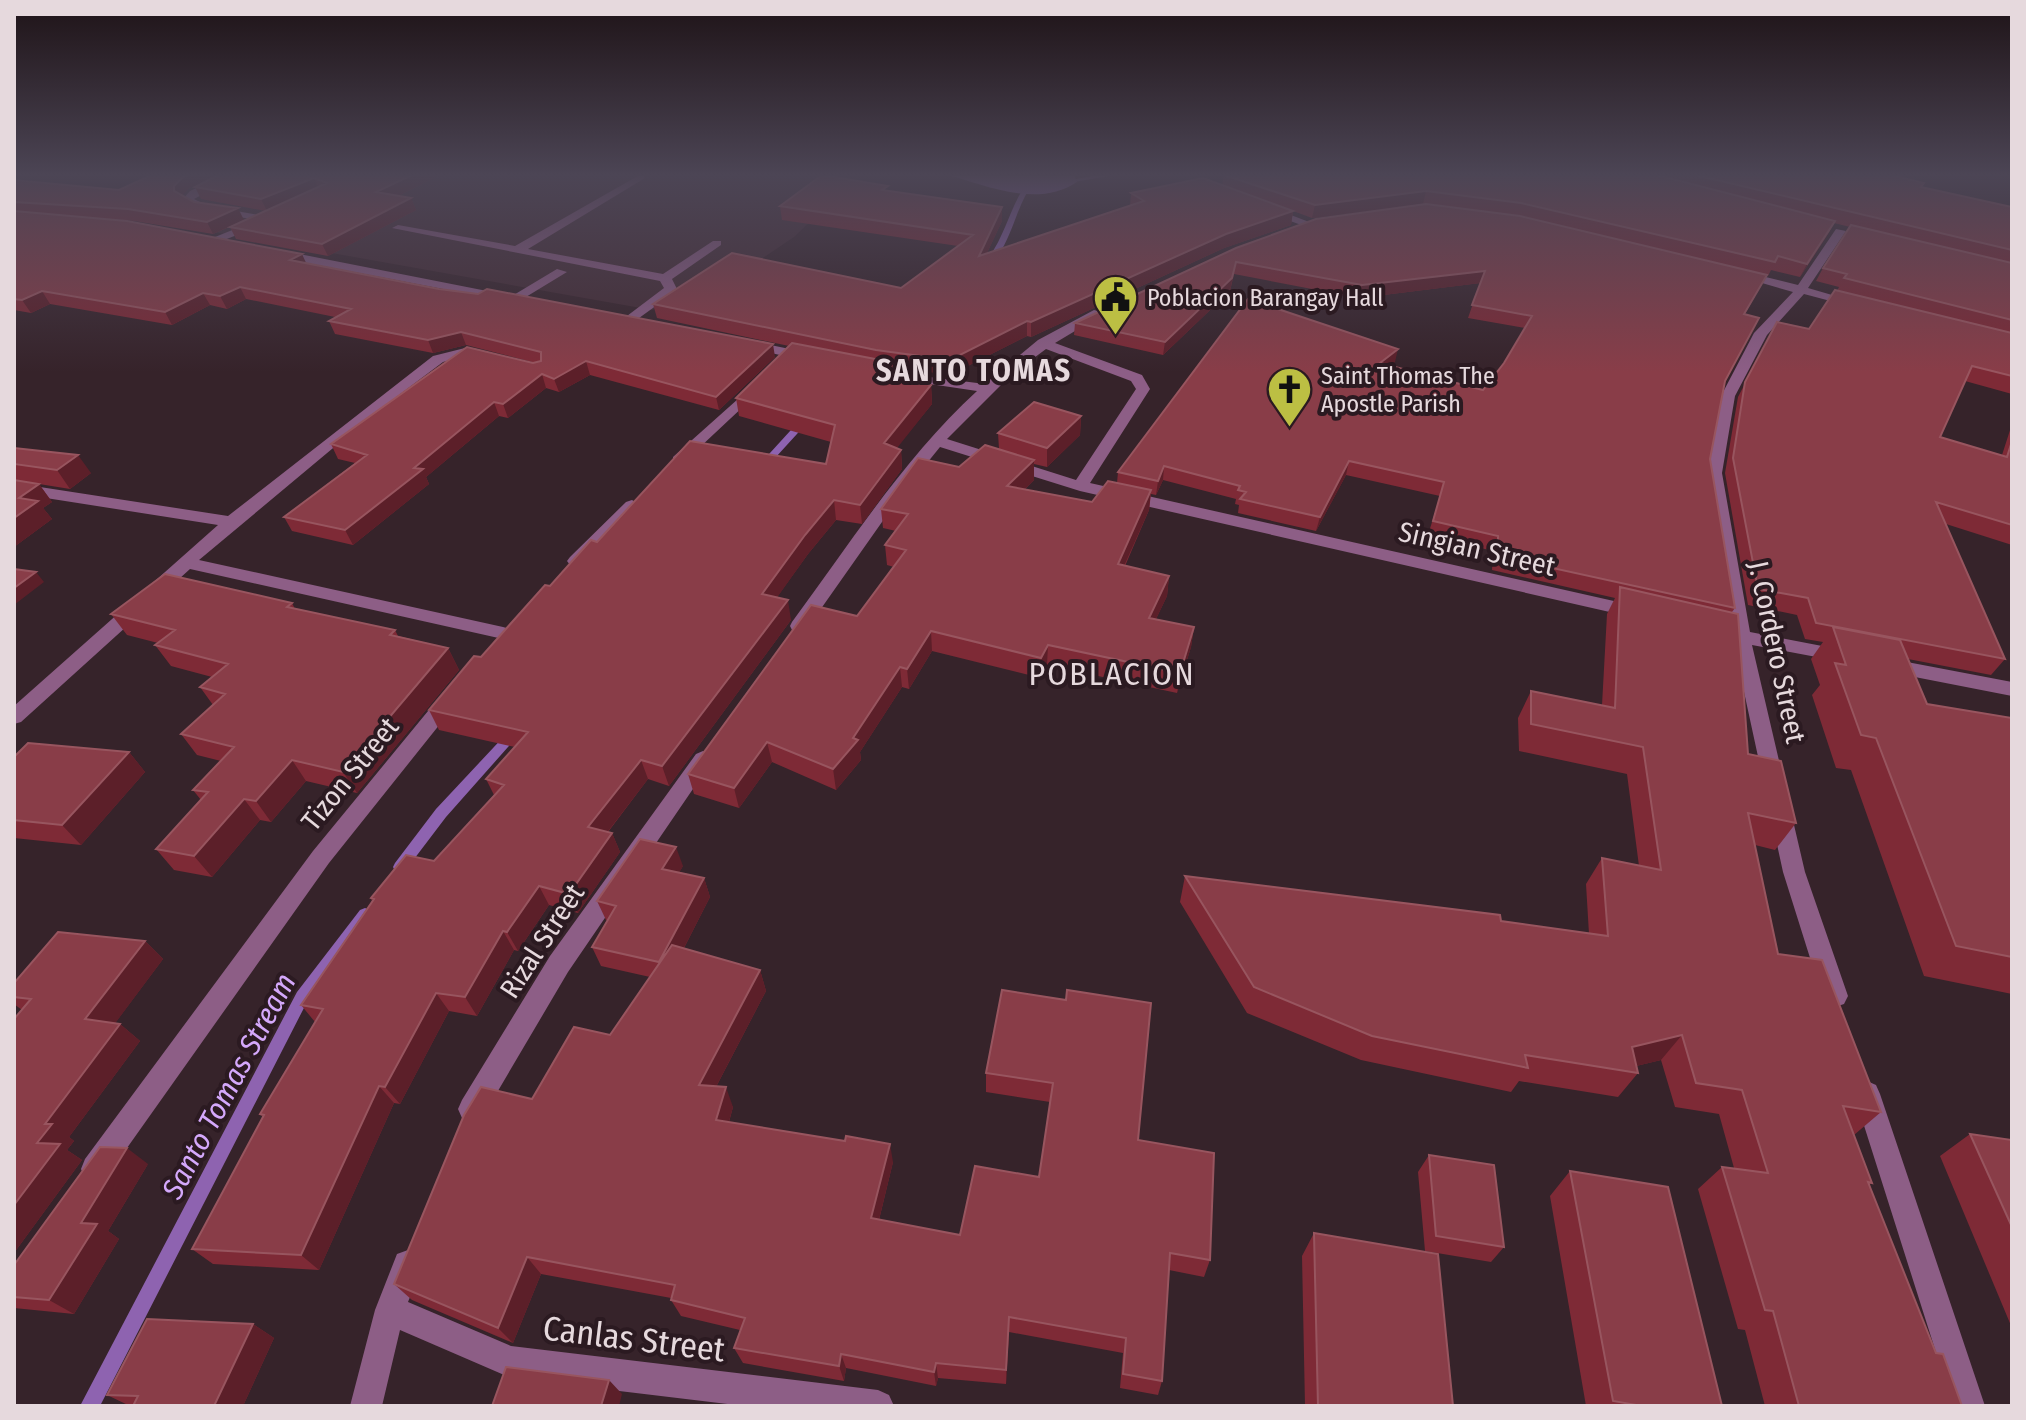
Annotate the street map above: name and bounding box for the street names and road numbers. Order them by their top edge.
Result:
street label: Singian Street [1395,515,1559,583]
street label: J. Cordero Street [1742,558,1813,747]
street label: Tizon Street [294,710,406,837]
street label: Rizal Street [493,877,592,1004]
street label: Canlas Street [541,1308,728,1371]

